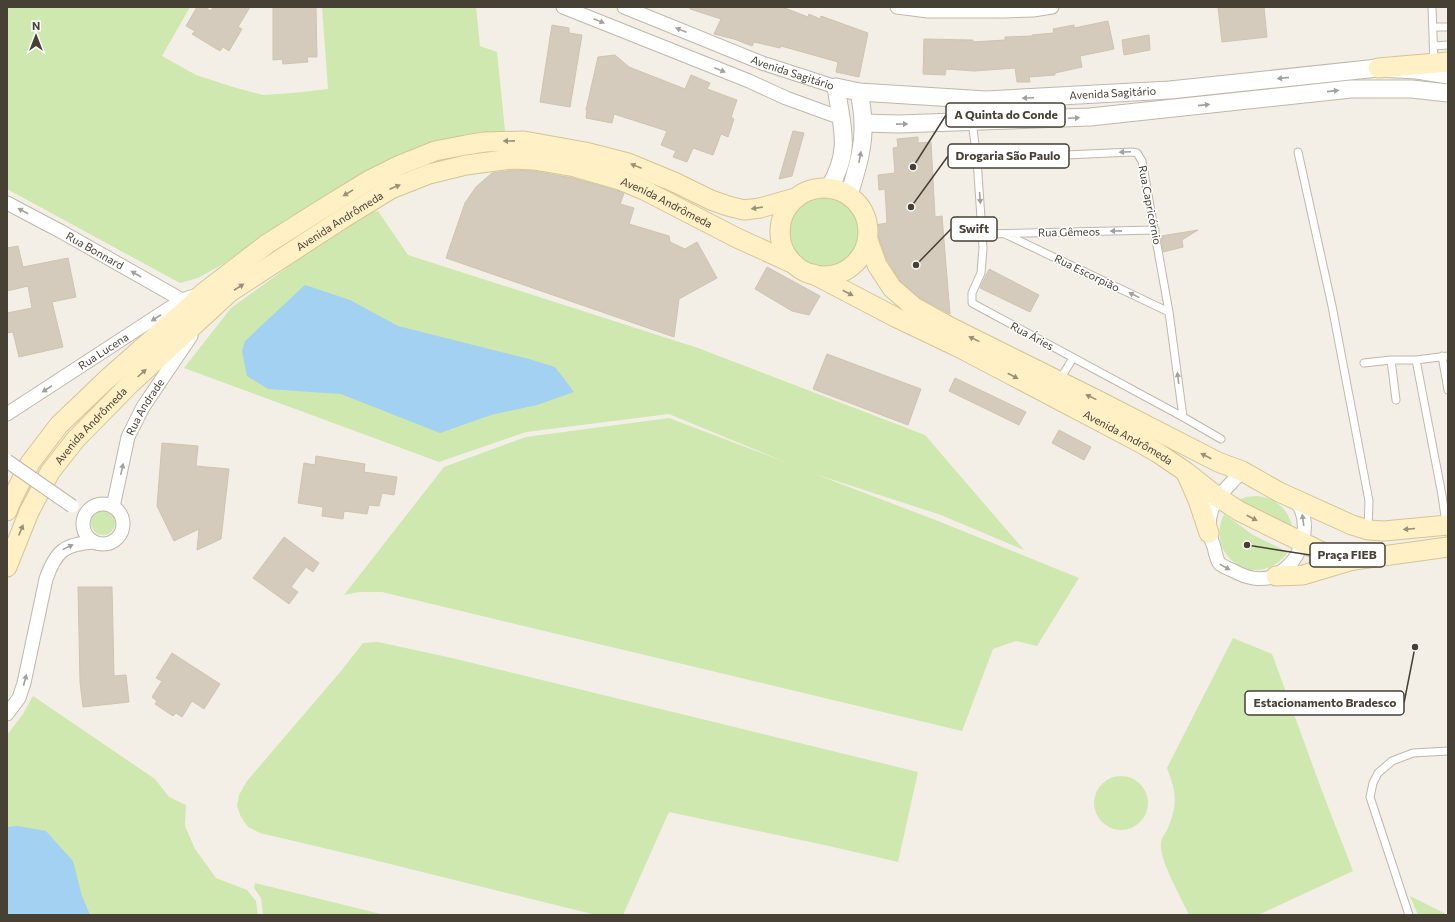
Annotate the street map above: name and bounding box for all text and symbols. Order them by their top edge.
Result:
north arrow [16,16,56,56]
text: N [32,19,40,32]
one-way arrow [594,19,606,25]
one-way arrow [675,27,687,33]
street label: Avenida Sagitário [749,52,836,92]
one-way arrow [714,67,726,73]
one-way arrow [1277,75,1289,81]
street label: Avenida Sagitário [1069,84,1157,101]
one-way arrow [1327,87,1339,94]
one-way arrow [1022,94,1034,101]
one-way arrow [1198,101,1210,108]
callout: A Quinta do Conde [946,103,1065,127]
text: A Quinta do Conde [954,107,1058,121]
one-way arrow [1068,115,1081,121]
one-way arrow [896,120,908,127]
one-way arrow [502,138,515,144]
callout: Drogaria São Paulo [948,144,1069,168]
text: Drogaria São Paulo [956,148,1060,162]
one-way arrow [1119,149,1131,156]
one-way arrow [857,151,863,164]
one-way arrow [630,163,642,169]
street label: Rua Capricórnio [1136,164,1165,246]
street label: Avenida Andrômeda [619,174,715,230]
one-way arrow [390,184,401,190]
street label: Avenida Andrômeda [294,188,385,253]
one-way arrow [342,190,354,197]
one-way arrow [977,192,984,204]
one-way arrow [751,205,763,211]
one-way arrow [17,208,29,214]
callout: Swift [951,217,997,241]
text: Swift [959,221,989,235]
street label: Rua Gêmeos [1038,224,1100,239]
one-way arrow [1109,228,1122,234]
street label: Rua Bonnard [64,229,126,272]
street label: Rua Escorpião [1053,251,1122,294]
one-way arrow [130,271,142,278]
one-way arrow [233,283,244,291]
one-way arrow [842,289,853,296]
one-way arrow [1129,292,1140,298]
one-way arrow [150,314,162,321]
street label: Rua Áries [1008,318,1056,352]
street label: Rua Lucena [76,330,131,372]
one-way arrow [968,336,980,342]
one-way arrow [137,369,147,378]
one-way arrow [1175,372,1181,384]
one-way arrow [1008,373,1019,380]
street label: Rua Andrade [123,376,166,437]
street label: Avenida Andrômeda [52,384,129,467]
one-way arrow [42,385,53,393]
one-way arrow [1085,394,1096,400]
street label: Avenida Andrômeda [1081,407,1176,467]
one-way arrow [1201,453,1212,459]
one-way arrow [119,463,125,475]
one-way arrow [1246,514,1258,521]
one-way arrow [1300,514,1306,526]
one-way arrow [18,525,24,536]
one-way arrow [1403,525,1415,532]
callout: Praça FIEB [1310,543,1385,567]
one-way arrow [62,544,74,550]
text: Praça FIEB [1317,547,1377,561]
one-way arrow [1220,563,1231,570]
one-way arrow [22,674,28,686]
callout: Estacionamento Bradesco [1245,691,1404,715]
text: Estacionamento Bradesco [1254,695,1396,709]

